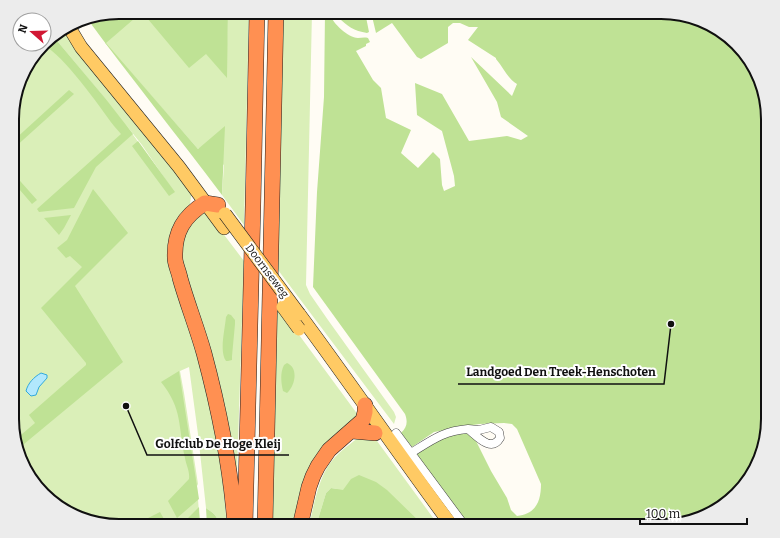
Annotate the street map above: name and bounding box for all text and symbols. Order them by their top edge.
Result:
north arrow [12,12,52,52]
text: N [16,22,31,35]
street label: Doornseweg [243,242,291,300]
callout: Landgoed Den Treek-Henschoten [458,360,664,384]
text: Landgoed Den Treek-Henschoten [466,365,656,379]
callout: Golfclub De Hoge Kleij [147,431,289,455]
text: Golfclub De Hoge Kleij [155,437,281,452]
scale bar [640,500,747,526]
text: 100 m [646,507,681,521]

